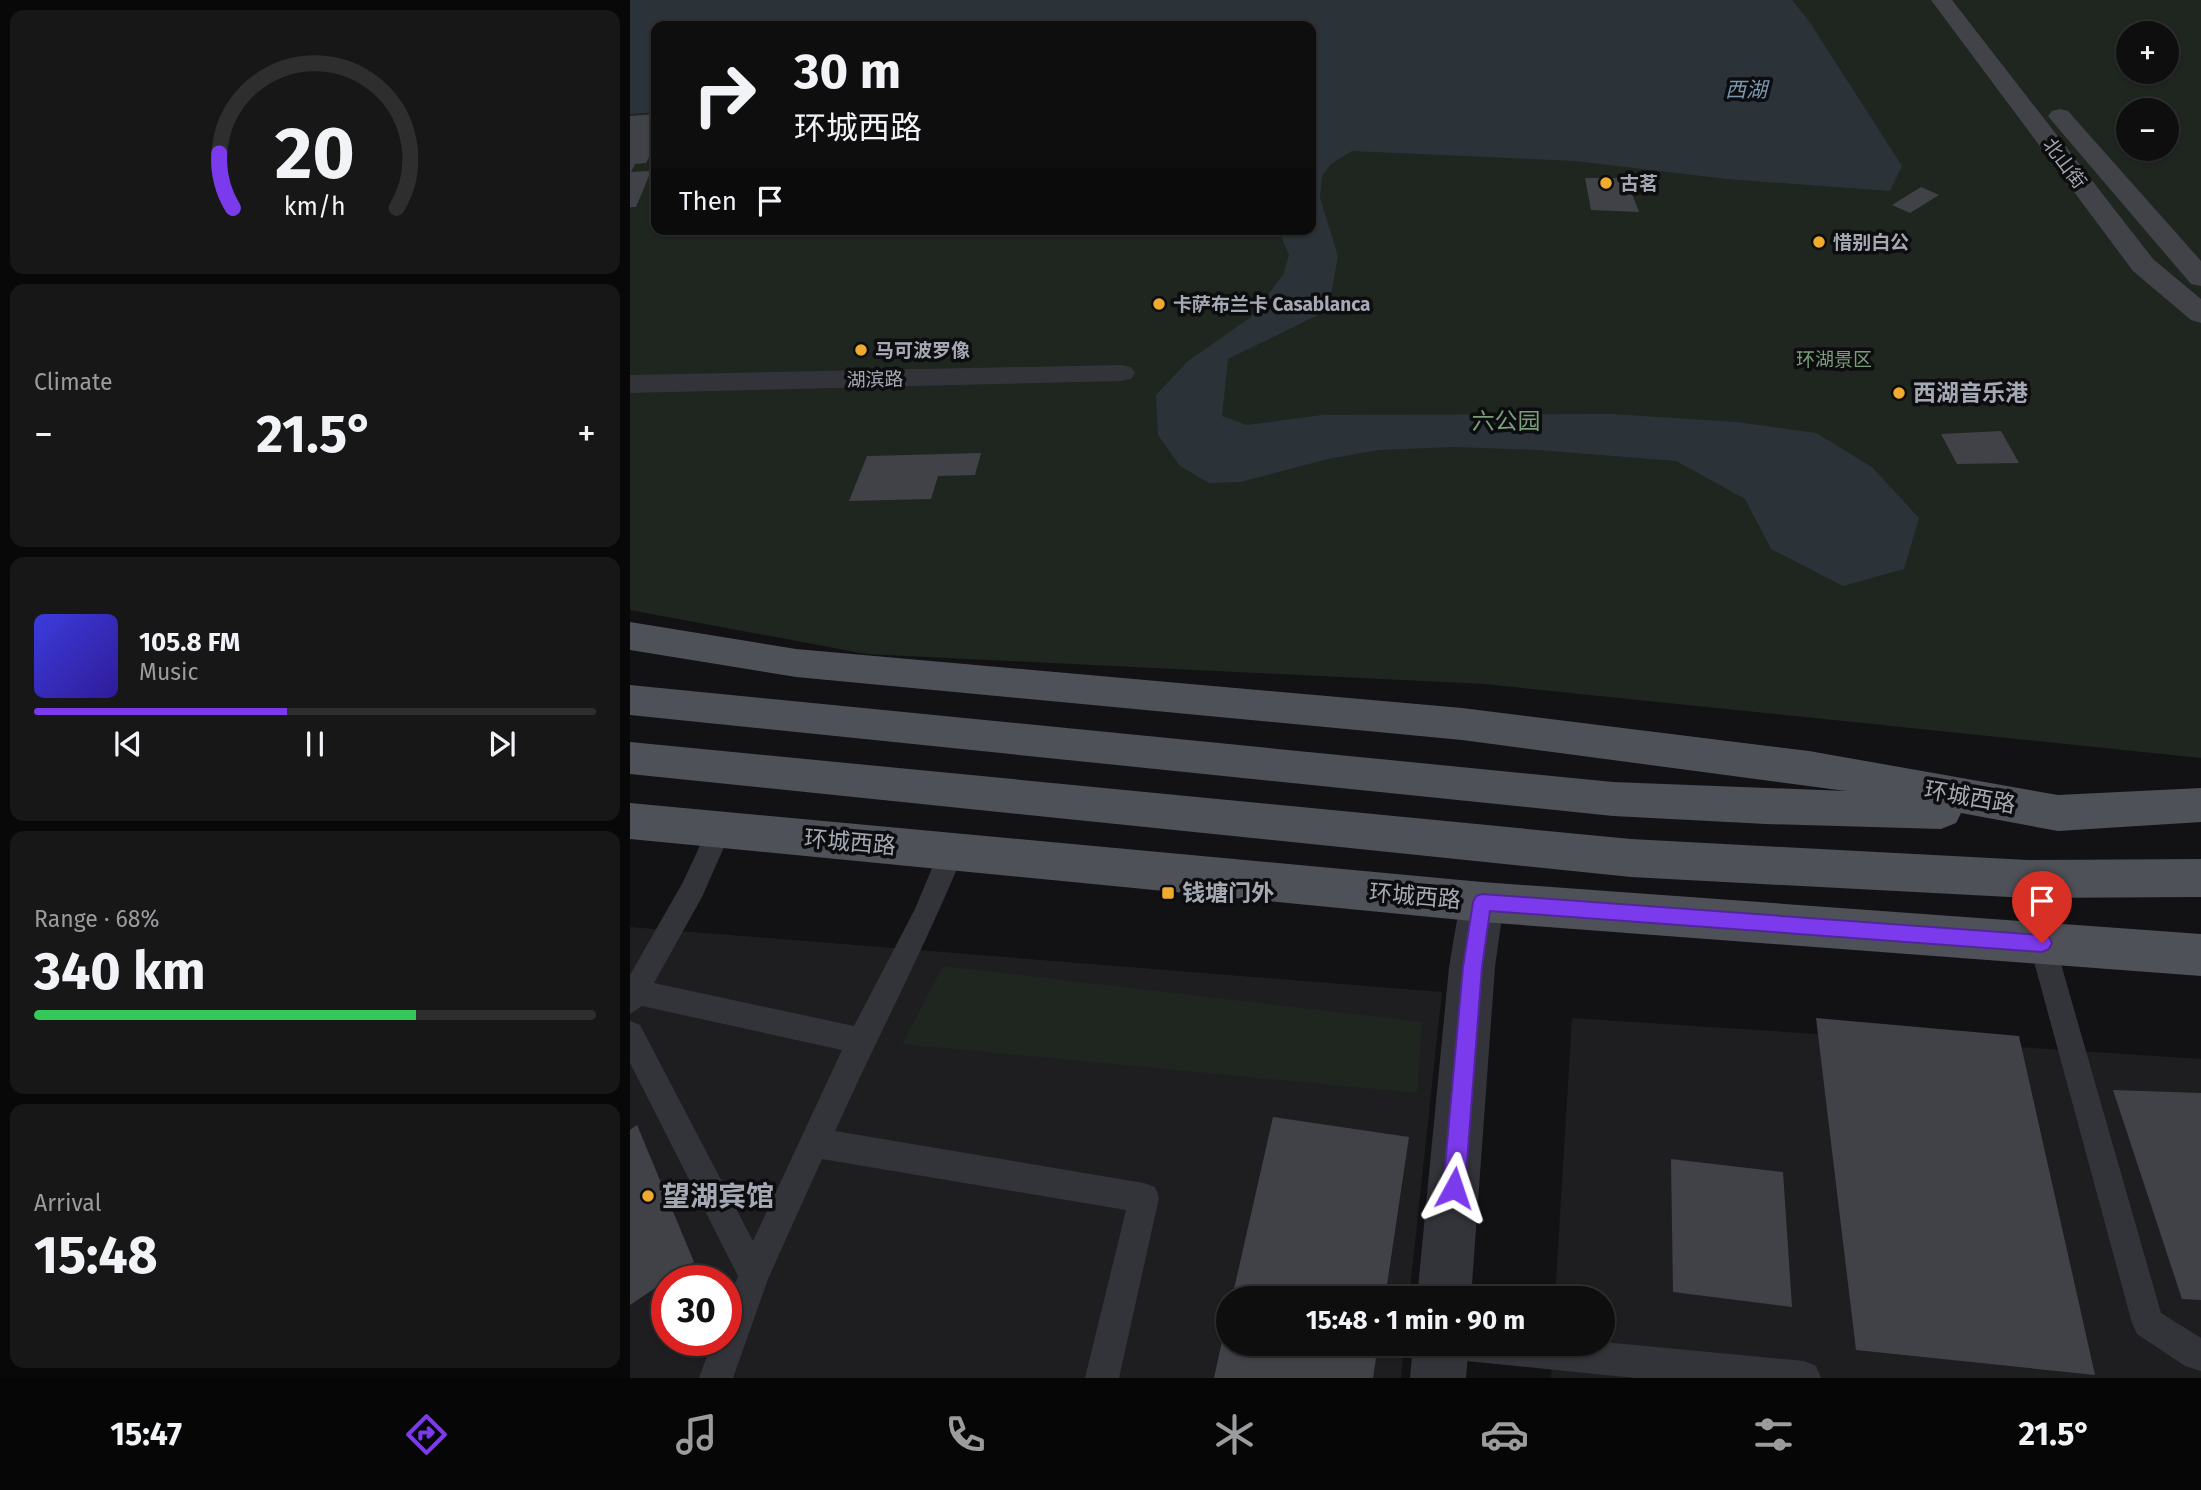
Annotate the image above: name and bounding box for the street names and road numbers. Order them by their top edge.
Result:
street label: 北山街 [2038,134,2091,193]
street label: 湖滨路 [846,368,904,391]
street label: 环城西路 [1922,775,2018,819]
street label: 环城西路 [803,824,897,860]
street label: 环城西路 [1368,878,1462,914]

